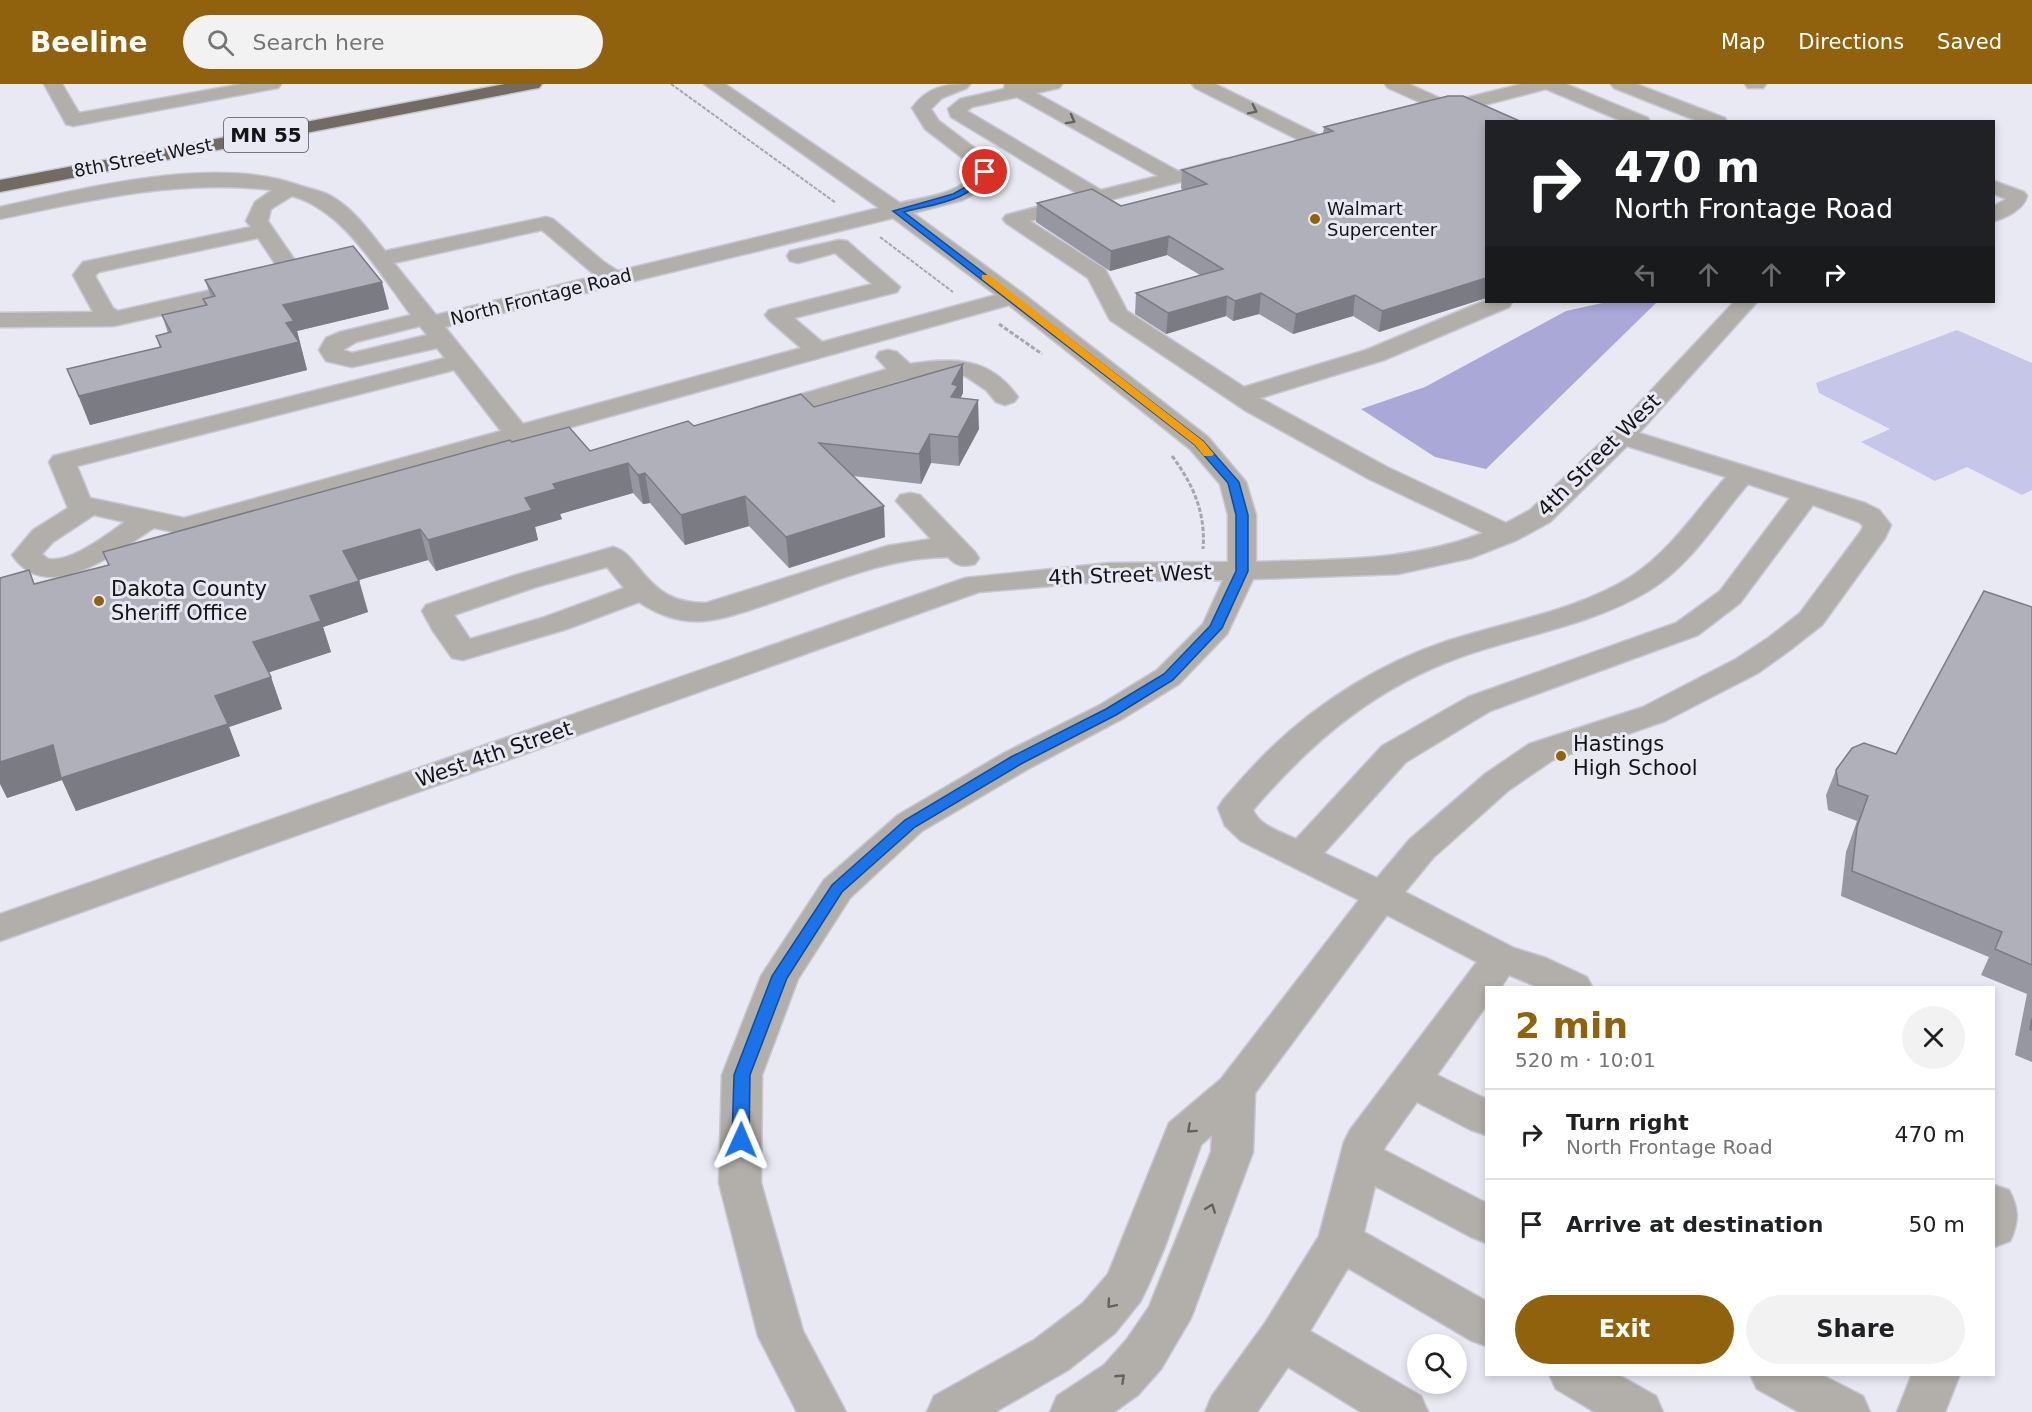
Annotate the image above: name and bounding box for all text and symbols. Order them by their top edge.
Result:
search box [183,15,603,69]
text: Beeline [30,26,147,59]
icon: search [204,26,237,59]
text: Search here [252,30,385,55]
text: Map [1721,30,1765,54]
text: Directions [1798,30,1904,54]
text: Saved [1937,30,2002,54]
one-way arrow [1247,103,1257,114]
one-way arrow [1065,112,1075,124]
road number: MN 55 [224,118,308,152]
street label: 8th Street West [72,134,214,181]
text: 470 m [1614,143,1760,192]
icon: right [1515,144,1593,222]
pin [959,146,1010,197]
icon: arrive [968,155,1001,188]
text: North Frontage Road [1614,193,1893,224]
place label: Walmart Supercenter [1327,198,1438,240]
marker: Walmart Supercenter [1308,212,1322,226]
icon: left [1629,258,1662,291]
icon: ahead [1692,258,1725,291]
icon: ahead [1755,258,1788,291]
icon: right [1818,258,1851,291]
street label: North Frontage Road [448,264,634,329]
street label: 4th Street West [1533,389,1665,521]
street label: 4th Street West [1048,560,1212,590]
place label: Dakota County Sheriff Office [111,577,267,625]
marker: Dakota County Sheriff Office [92,594,106,608]
street label: West 4th Street [413,716,575,792]
place label: Hastings High School [1573,732,1698,780]
marker: Hastings High School [1554,749,1568,763]
text: 2 min [1515,1005,1628,1046]
button: close [1902,1006,1965,1069]
text: 520 m · 10:01 [1515,1048,1656,1072]
position arrow [709,1108,773,1172]
text: Turn right [1566,1110,1689,1135]
icon: right [1515,1118,1548,1151]
one-way arrow [1188,1122,1198,1133]
text: 470 m [1895,1122,1965,1147]
text: North Frontage Road [1566,1135,1773,1159]
one-way arrow [1203,1203,1216,1213]
icon: arrive [1515,1208,1548,1241]
text: Arrive at destination [1566,1212,1823,1237]
text: 50 m [1909,1212,1965,1237]
button: Exit [1515,1295,1734,1364]
button: Share [1746,1295,1965,1364]
one-way arrow [1107,1297,1118,1308]
map controls [1407,1334,1467,1394]
button: search [1407,1334,1467,1394]
one-way arrow [1115,1374,1125,1385]

